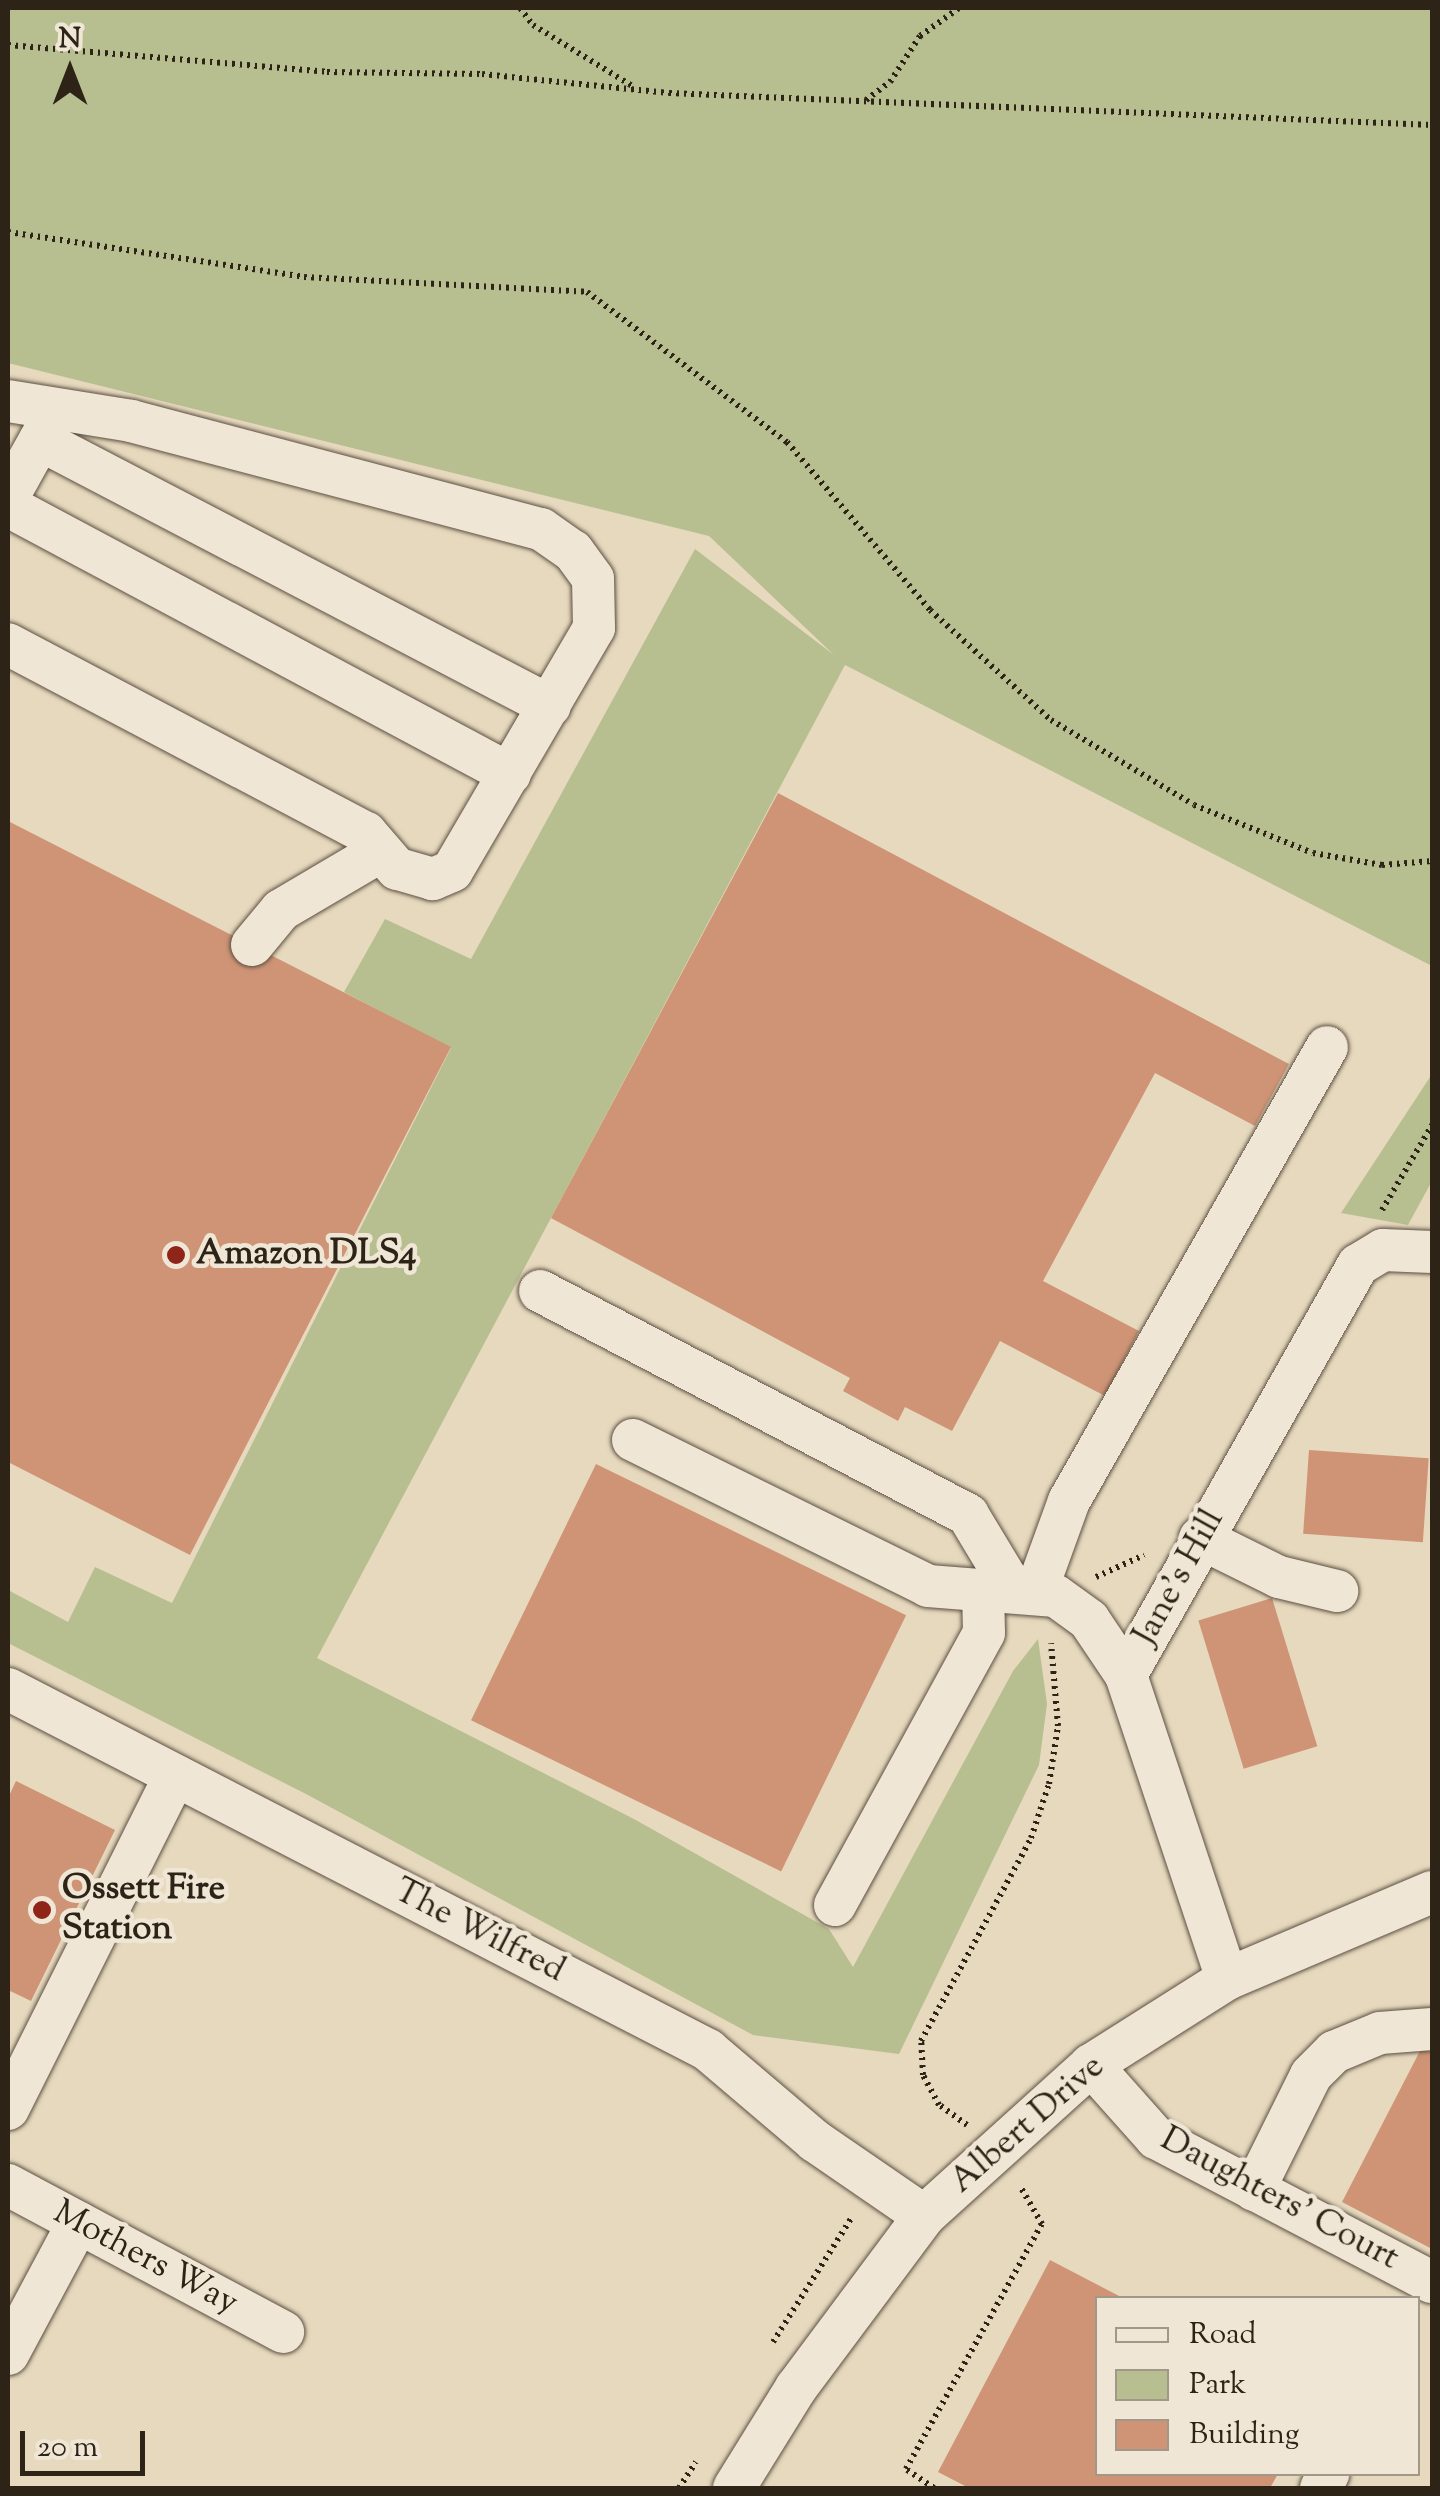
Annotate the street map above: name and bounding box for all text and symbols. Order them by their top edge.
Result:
north arrow [20,20,120,120]
text: N [59,20,81,60]
place label: Amazon DLS4 [196,1234,416,1276]
marker: Amazon DLS4 [165,1244,187,1266]
street label: Jane's Hill [1126,1503,1234,1653]
place label: Ossett Fire Station [62,1869,225,1951]
street label: The Wilfred [386,1871,572,1993]
marker: Ossett Fire Station [31,1899,53,1921]
street label: Albert Drive [942,2047,1114,2203]
street label: Daughters' Court [1152,2119,1406,2281]
street label: Mothers Way [45,2193,245,2325]
legend [1095,2296,1420,2476]
text: Road [1189,2314,1256,2357]
text: Park [1189,2364,1246,2407]
scale bar [25,2411,150,2473]
text: Building [1189,2414,1299,2457]
text: 20 m [37,2427,98,2470]

